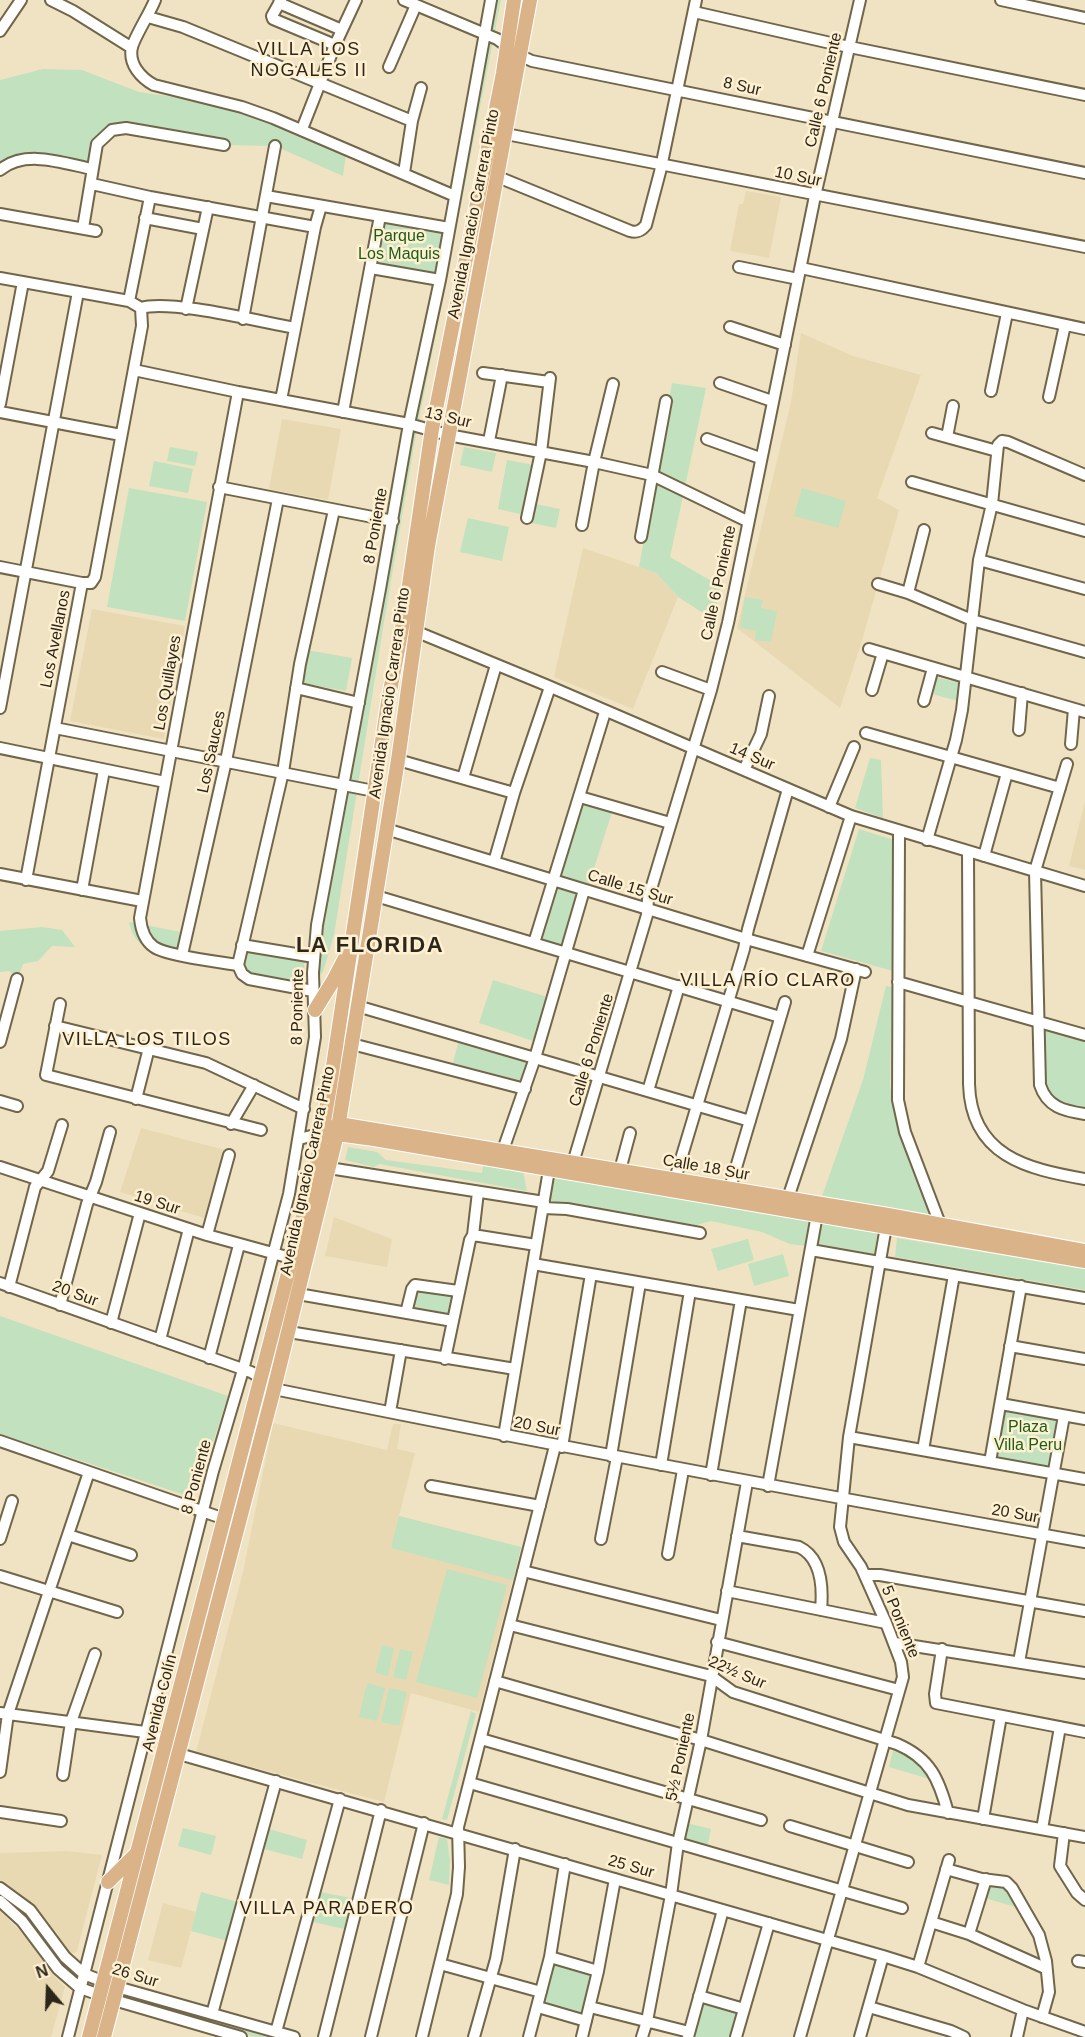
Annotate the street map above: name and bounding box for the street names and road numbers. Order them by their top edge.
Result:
street label: Calle 6 Poniente [801,31,847,149]
street label: 8 Sur [721,74,763,100]
street label: Avenida Ignacio Carrera Pinto [444,108,504,320]
street label: 10 Sur [773,163,823,191]
street label: 13 Sur [423,403,473,433]
street label: 8 Poniente [360,487,392,565]
street label: Calle 6 Poniente [697,524,741,642]
street label: Avenida Ignacio Carrera Pinto [366,586,414,800]
street label: Los Avellanos [37,588,75,690]
street label: Los Quillayes [150,634,186,732]
street label: Los Sauces [194,709,230,795]
street label: 14 Sur [727,739,777,775]
street label: Calle 15 Sur [585,866,675,910]
street label: 8 Poniente [288,969,308,1045]
street label: Calle 6 Poniente [566,991,618,1109]
street label: Avenida Ignacio Carrera Pinto [276,1065,340,1277]
street label: Calle 18 Sur [661,1151,751,1185]
street label: 19 Sur [132,1187,182,1219]
street label: 20 Sur [50,1277,100,1311]
street label: 20 Sur [512,1413,562,1441]
street label: 8 Poniente [178,1438,216,1516]
street label: 20 Sur [990,1500,1040,1528]
street label: 5 Poniente [877,1583,923,1661]
street label: Avenida Colín [139,1652,181,1754]
street label: 22½ Sur [705,1652,769,1694]
street label: 5½ Poniente [662,1711,700,1803]
street label: 25 Sur [606,1851,656,1883]
street label: 26 Sur [110,1960,160,1992]

